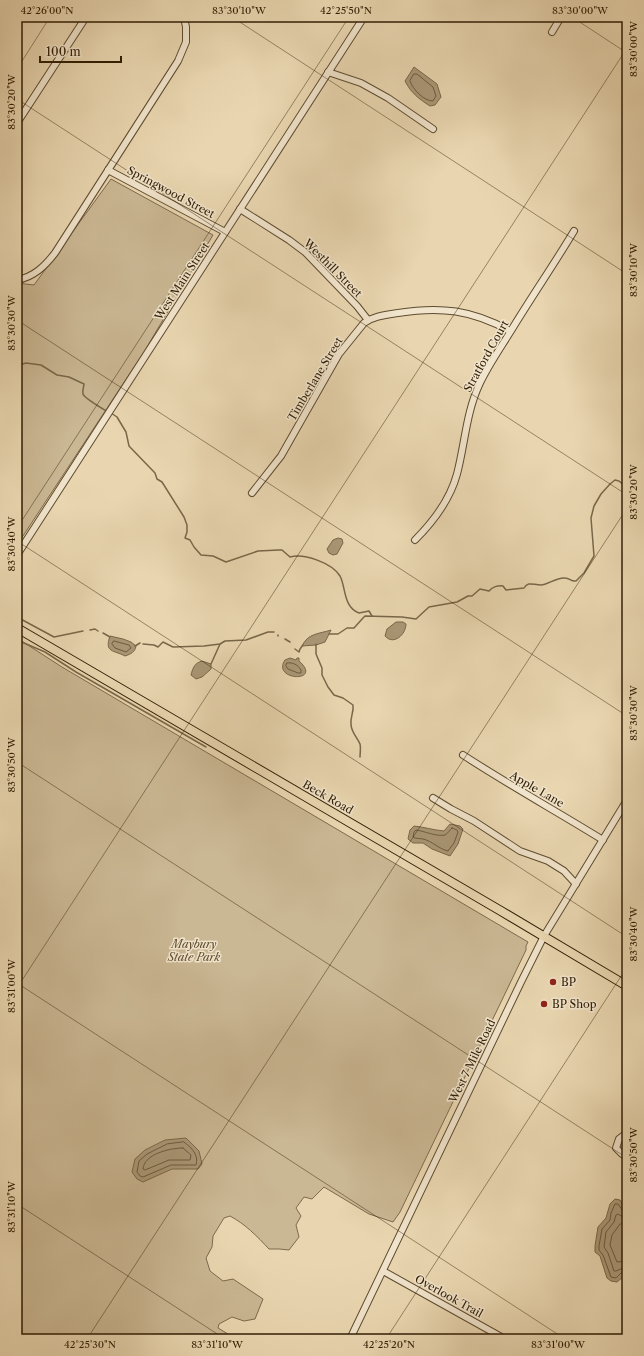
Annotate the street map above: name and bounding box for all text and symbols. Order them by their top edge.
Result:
text: 42°26'00"N [20,4,74,17]
text: 83°30'10"W [212,4,267,17]
text: 42°25'50"N [320,4,372,17]
text: 83°30'00"W [552,4,609,17]
text: 83°30'00"W [627,20,640,77]
scale bar [40,38,121,64]
text: 100 m [46,44,81,59]
text: 83°30'20"W [5,73,18,130]
street label: Springwood Street [125,163,217,221]
street label: Westhill Street [300,235,365,300]
street label: West Main Street [151,239,212,323]
text: 83°30'10"W [627,242,640,297]
text: 83°30'30"W [5,294,18,351]
street label: Stratford Court [461,318,512,394]
street label: Timberlane Street [284,334,346,423]
text: 83°30'20"W [627,463,640,520]
text: 83°30'40"W [5,515,18,572]
text: 83°30'30"W [627,684,640,741]
text: 83°30'50"W [5,736,18,793]
street label: Apple Lane [507,767,567,810]
street label: Beck Road [300,777,356,817]
text: 83°30'40"W [627,905,640,962]
park label: Maybury State Park [167,937,220,964]
text: 83°31'00"W [5,958,18,1013]
place label: BP [561,975,576,989]
marker: BP [548,977,558,987]
place label: BP Shop [552,997,597,1011]
marker: BP Shop [539,999,549,1009]
street label: West 7 Mile Road [445,1017,498,1106]
text: 83°30'50"W [627,1126,640,1183]
text: 83°31'10"W [5,1180,18,1233]
street label: Overlook Trail [413,1272,486,1321]
text: 42°25'30"N [64,1338,116,1351]
text: 83°31'10"W [191,1338,244,1351]
text: 42°25'20"N [363,1338,415,1351]
text: 83°31'00"W [531,1338,586,1351]

